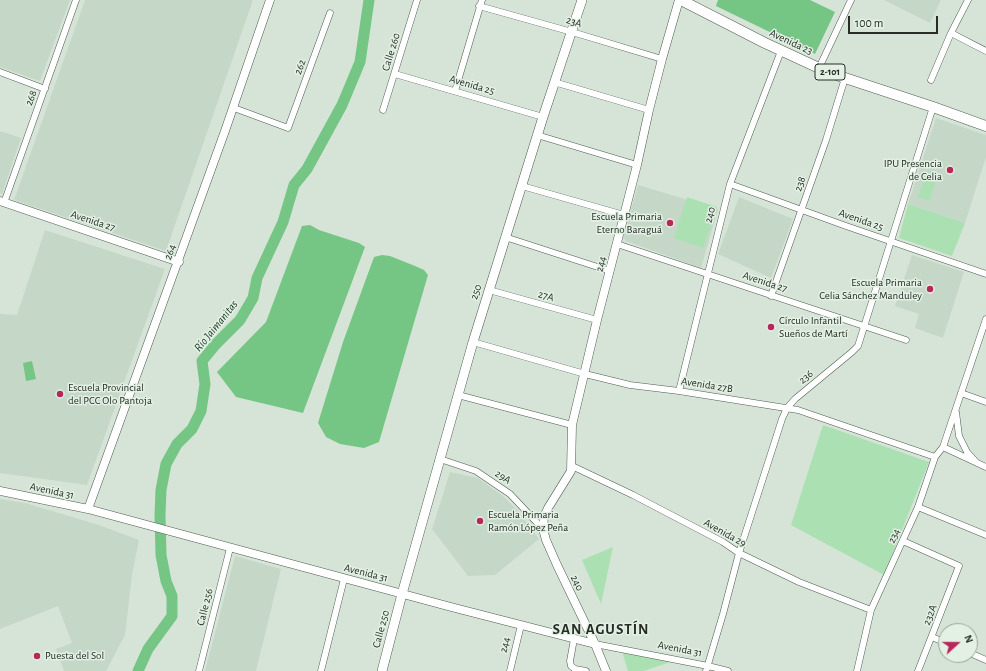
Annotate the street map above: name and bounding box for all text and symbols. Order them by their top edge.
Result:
scale bar [850,8,940,34]
street label: 23A [564,13,584,31]
text: 100 m [855,17,883,29]
street label: Avenida 23 [767,26,815,58]
street label: Calle 260 [379,31,403,73]
street label: 262 [291,58,309,76]
road number: 2-101 [815,64,845,80]
street label: Avenida 25 [448,72,496,98]
street label: 268 [22,89,40,107]
place label: IPU Presencia de Celia [884,157,942,183]
marker: IPU Presencia de Celia [945,165,955,175]
street label: 238 [791,175,809,193]
street label: 240 [702,206,718,224]
street label: Avenida 25 [837,206,885,234]
street label: Avenida 27 [69,208,117,234]
place label: Escuela Primaria Eterno Baraguá [591,210,662,236]
marker: Escuela Primaria Eterno Baraguá [665,218,675,228]
street label: 264 [161,242,179,262]
street label: 244 [593,255,609,273]
street label: Avenida 27 [741,269,789,295]
place label: Escuela Primaria Celia Sánchez Manduley [819,276,922,302]
street label: 250 [467,283,485,301]
marker: Escuela Primaria Celia Sánchez Manduley [925,284,935,294]
street label: 27A [537,287,555,305]
water label: Río Jaimanitas [191,297,241,355]
place label: Círculo Infantil Sueños de Martí [779,314,848,340]
marker: Círculo Infantil Sueños de Martí [766,322,776,332]
street label: 236 [796,367,816,387]
street label: Avenida 27B [680,374,734,396]
place label: Escuela Provincial del PCC Olo Pantoja [68,381,152,407]
marker: Escuela Provincial del PCC Olo Pantoja [55,389,65,399]
street label: 29A [492,467,514,487]
street label: Avenida 31 [29,480,75,502]
place label: Escuela Primaria Ramón López Peña [488,508,568,534]
marker: Escuela Primaria Ramón López Peña [475,516,485,526]
street label: Avenida 29 [701,516,749,550]
street label: 234 [885,527,903,545]
street label: Avenida 31 [343,561,389,585]
street label: 240 [568,573,586,593]
street label: Calle 256 [194,587,216,627]
street label: 232A [920,603,940,627]
street label: Calle 250 [370,609,392,649]
district label: SAN AGUSTÍN [552,620,650,638]
north arrow [938,623,978,663]
text: N [962,633,975,644]
street label: 244 [497,636,513,654]
street label: Avenida 31 [657,638,703,660]
place label: Puesta del Sol [45,649,104,663]
marker: Puesta del Sol [32,651,42,661]

